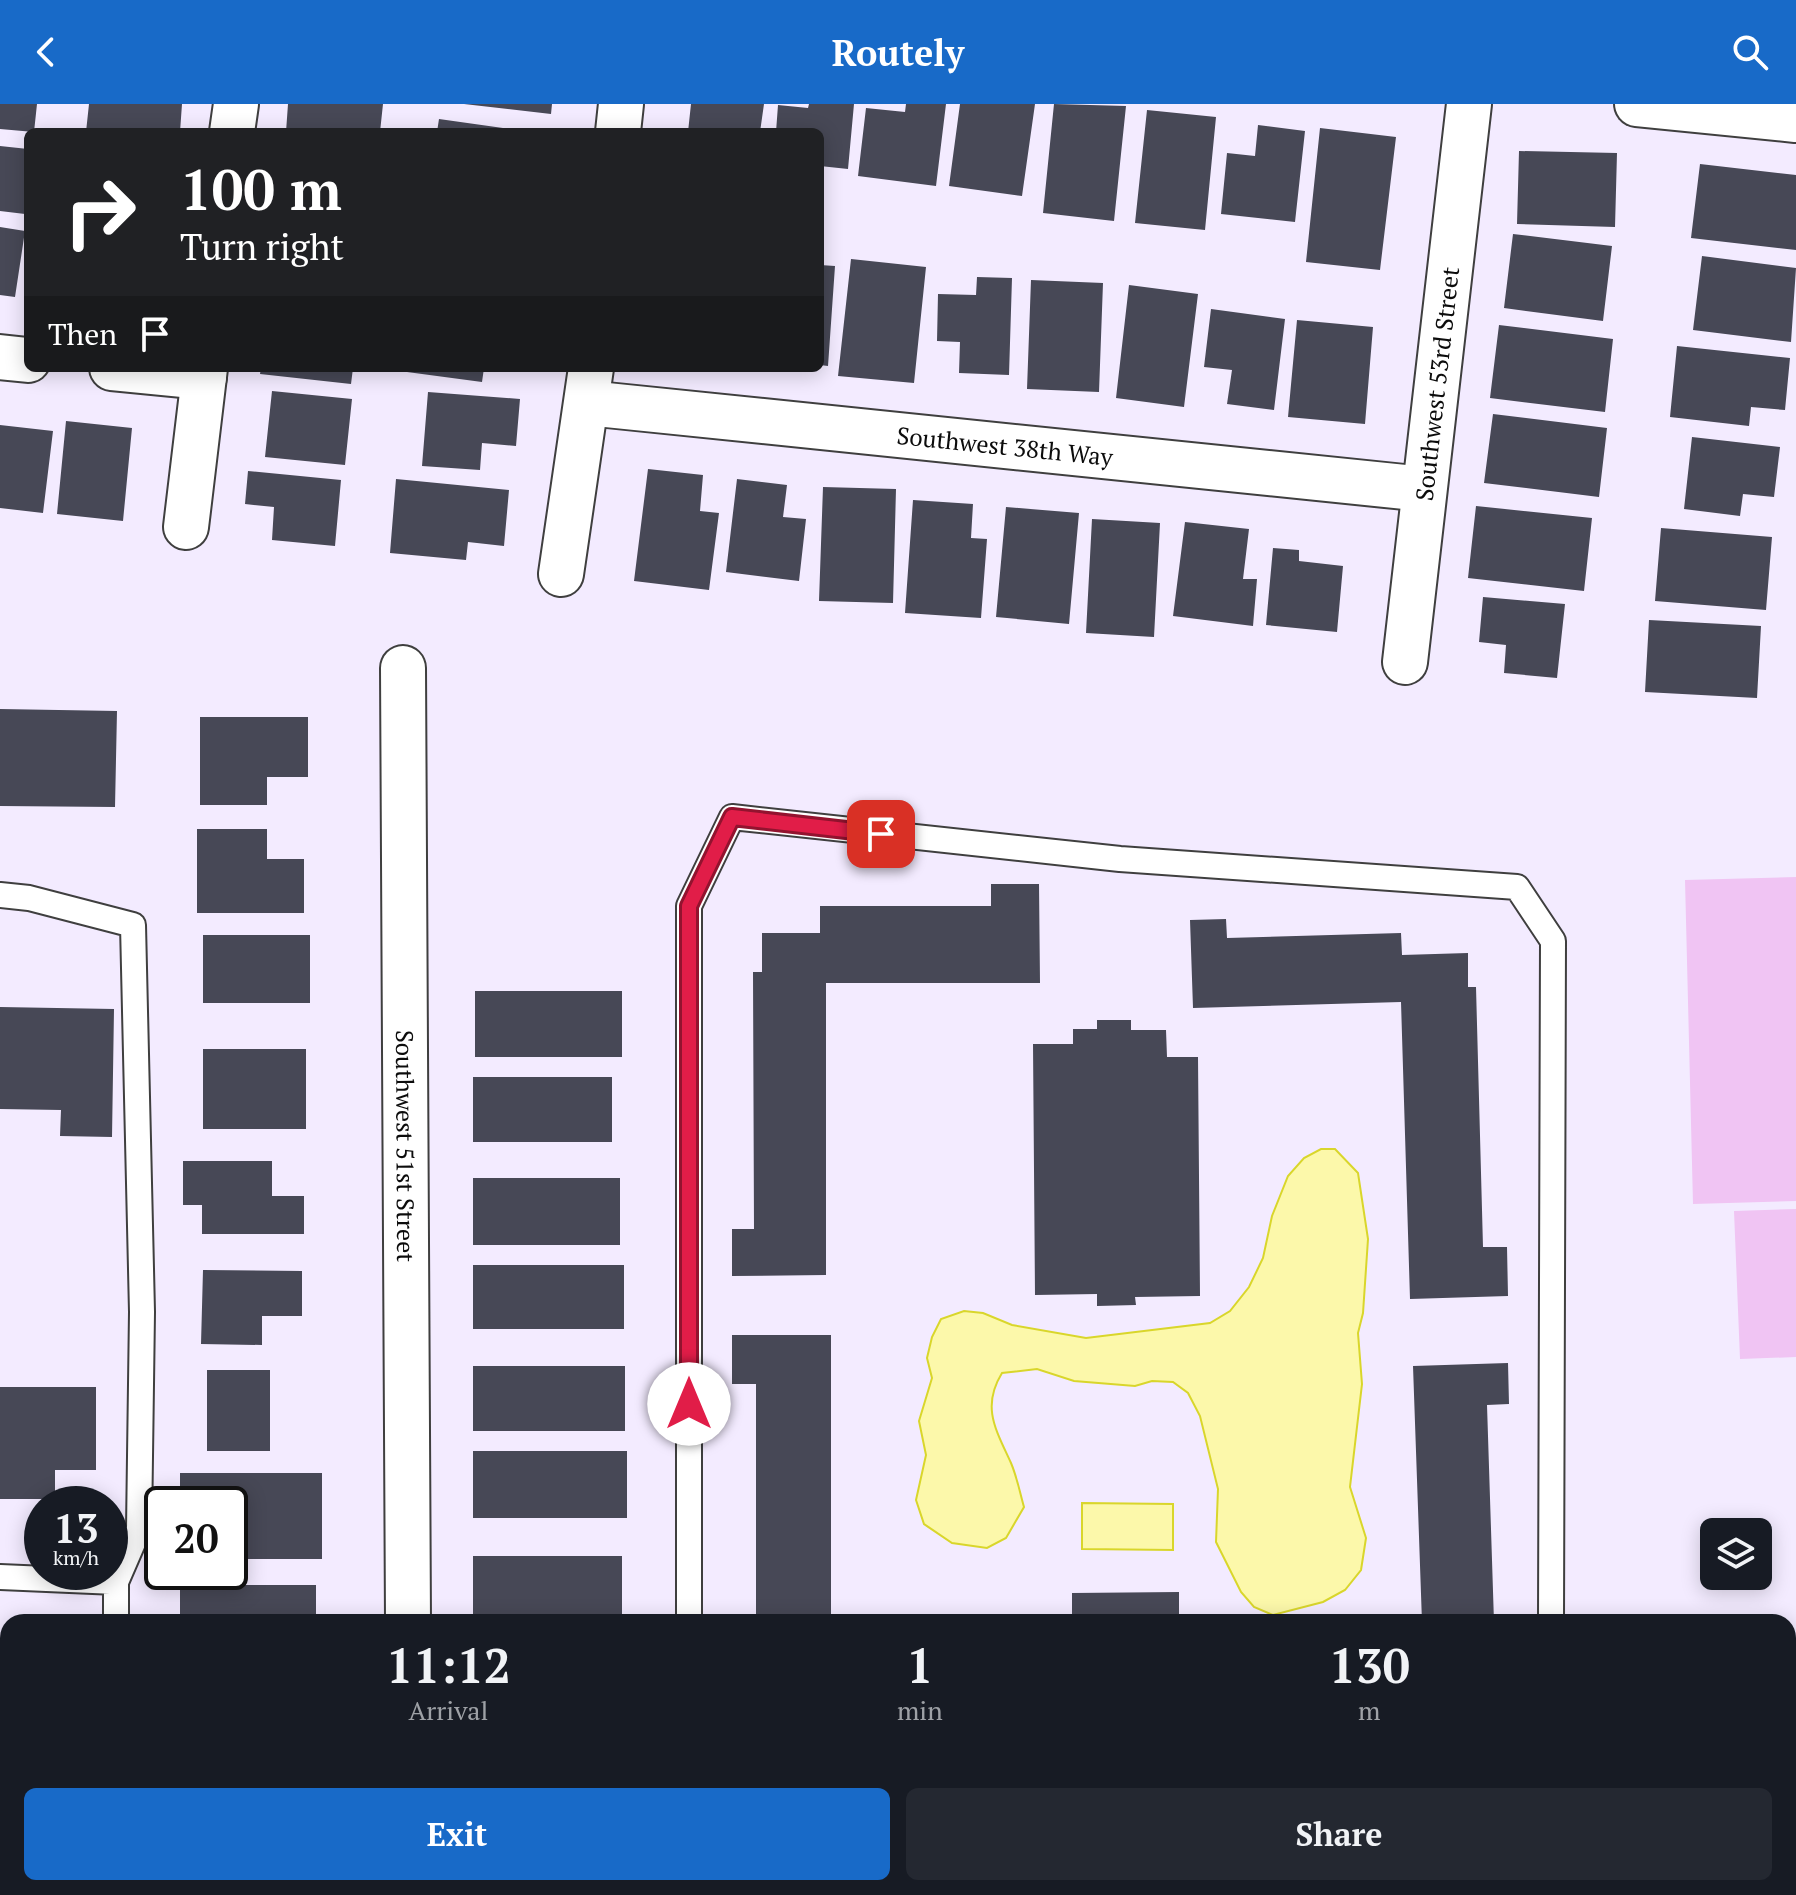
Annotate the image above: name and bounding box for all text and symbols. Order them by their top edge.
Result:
text: Routely [832,29,964,76]
icon: back [24,30,68,74]
icon: search [1728,30,1772,74]
text: 100 m [180,152,342,226]
icon: right [48,160,152,264]
text: Turn right [180,223,344,270]
street label: Southwest 53rd Street [1408,265,1466,503]
icon: arrive [133,312,177,356]
text: Then [48,314,117,354]
street label: Southwest 38th Way [895,419,1115,473]
pin [847,800,915,868]
icon: arrive [859,812,903,856]
street label: Southwest 51st Street [389,1030,422,1262]
position arrow [647,1362,731,1446]
speed limit sign: 20 [144,1486,248,1590]
text: 13 [53,1501,99,1554]
map controls [1700,1518,1772,1590]
button: layers [1700,1518,1772,1590]
text: km/h [53,1544,99,1571]
text: 11:12 [386,1633,511,1697]
text: 1 [906,1633,933,1697]
text: 130 [1329,1633,1410,1697]
text: Arrival [409,1693,488,1727]
text: min [897,1693,943,1727]
text: m [1358,1693,1381,1727]
button: Exit [24,1788,890,1880]
button: Share [906,1788,1772,1880]

